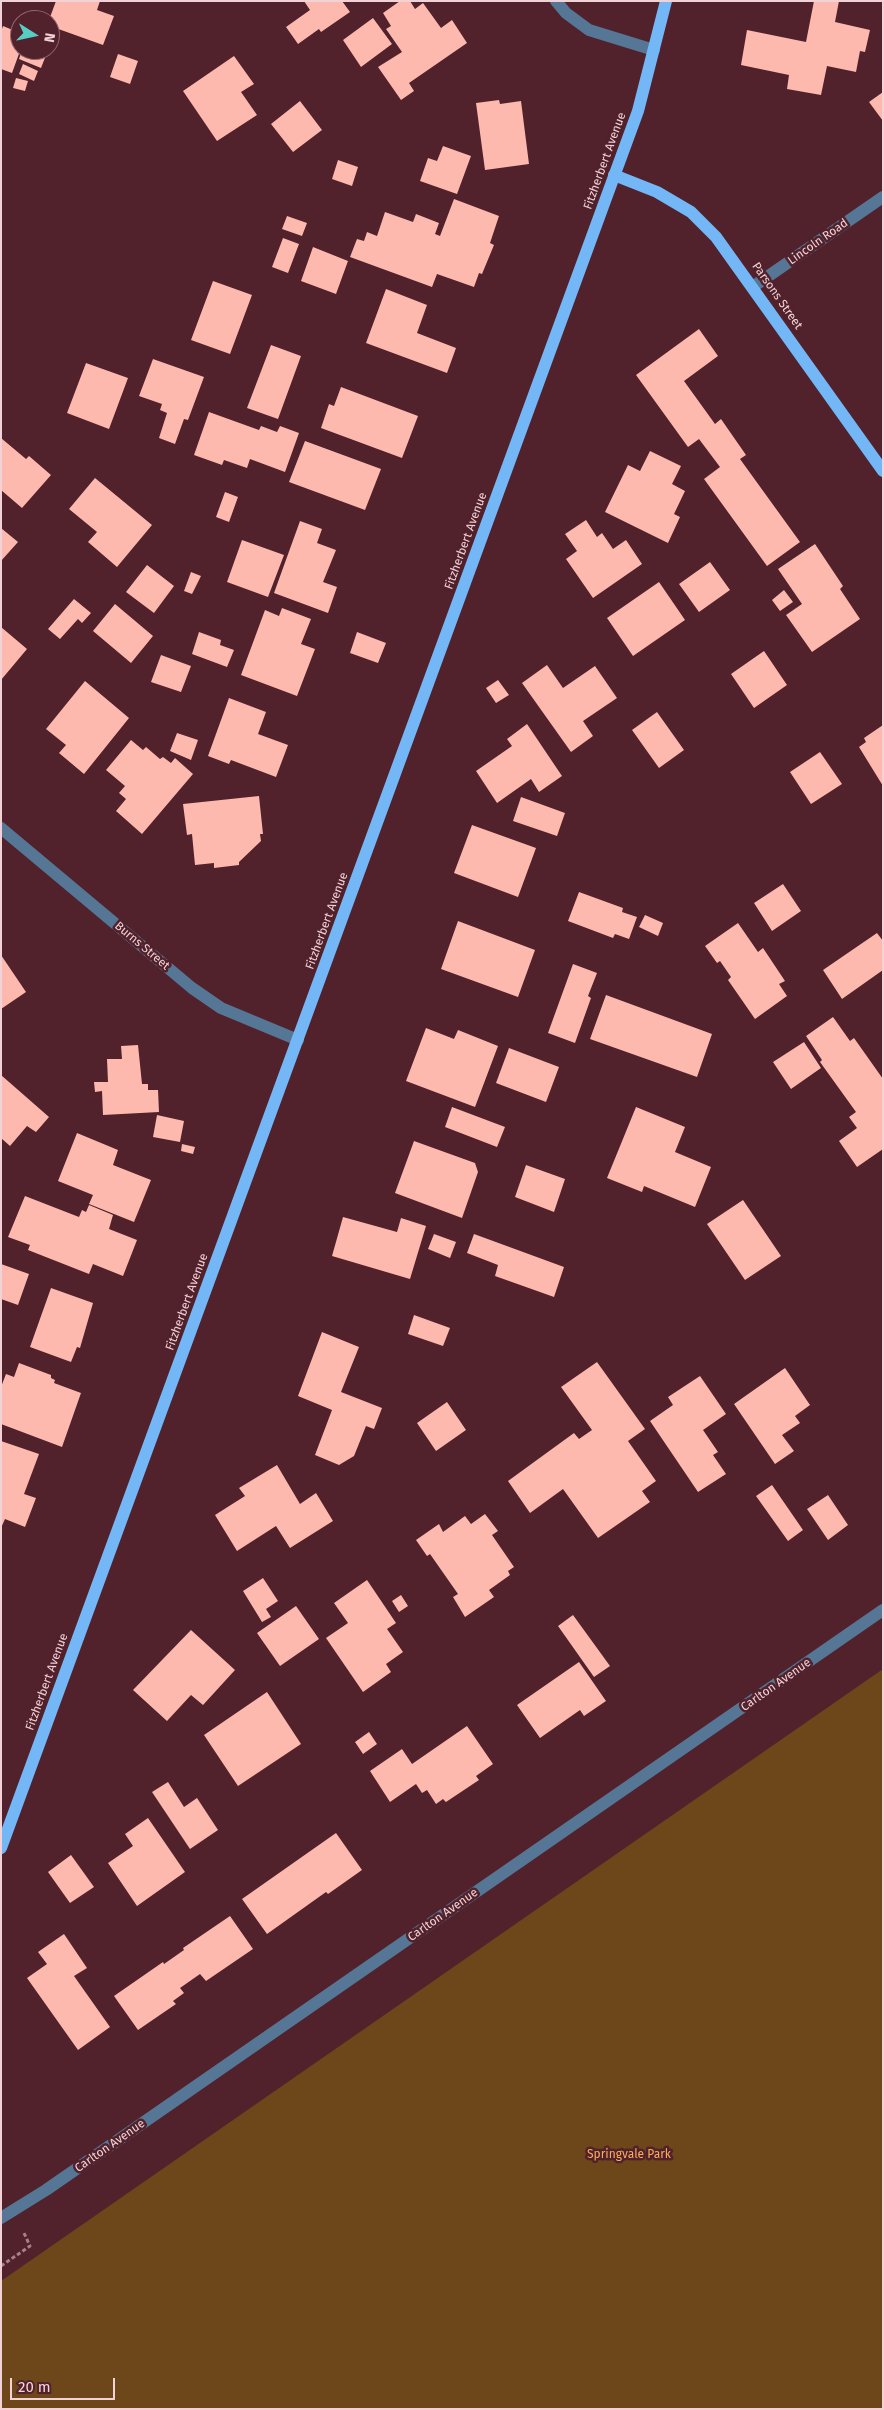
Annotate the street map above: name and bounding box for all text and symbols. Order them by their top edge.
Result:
north arrow [10,10,60,60]
text: N [40,31,58,44]
street label: Fitzherbert Avenue [581,110,629,212]
street label: Lincoln Road [785,216,851,268]
street label: Parsons Street [749,260,805,332]
street label: Fitzherbert Avenue [442,490,490,592]
street label: Fitzherbert Avenue [303,870,351,972]
street label: Burns Street [112,919,172,973]
street label: Fitzherbert Avenue [163,1251,211,1353]
street label: Fitzherbert Avenue [23,1631,71,1733]
street label: Carlton Avenue [738,1655,814,1715]
street label: Carlton Avenue [405,1885,481,1945]
street label: Carlton Avenue [72,2116,148,2176]
park label: Springvale Park [587,2148,671,2162]
scale bar [12,2368,118,2400]
text: 20 m [18,2378,51,2396]

